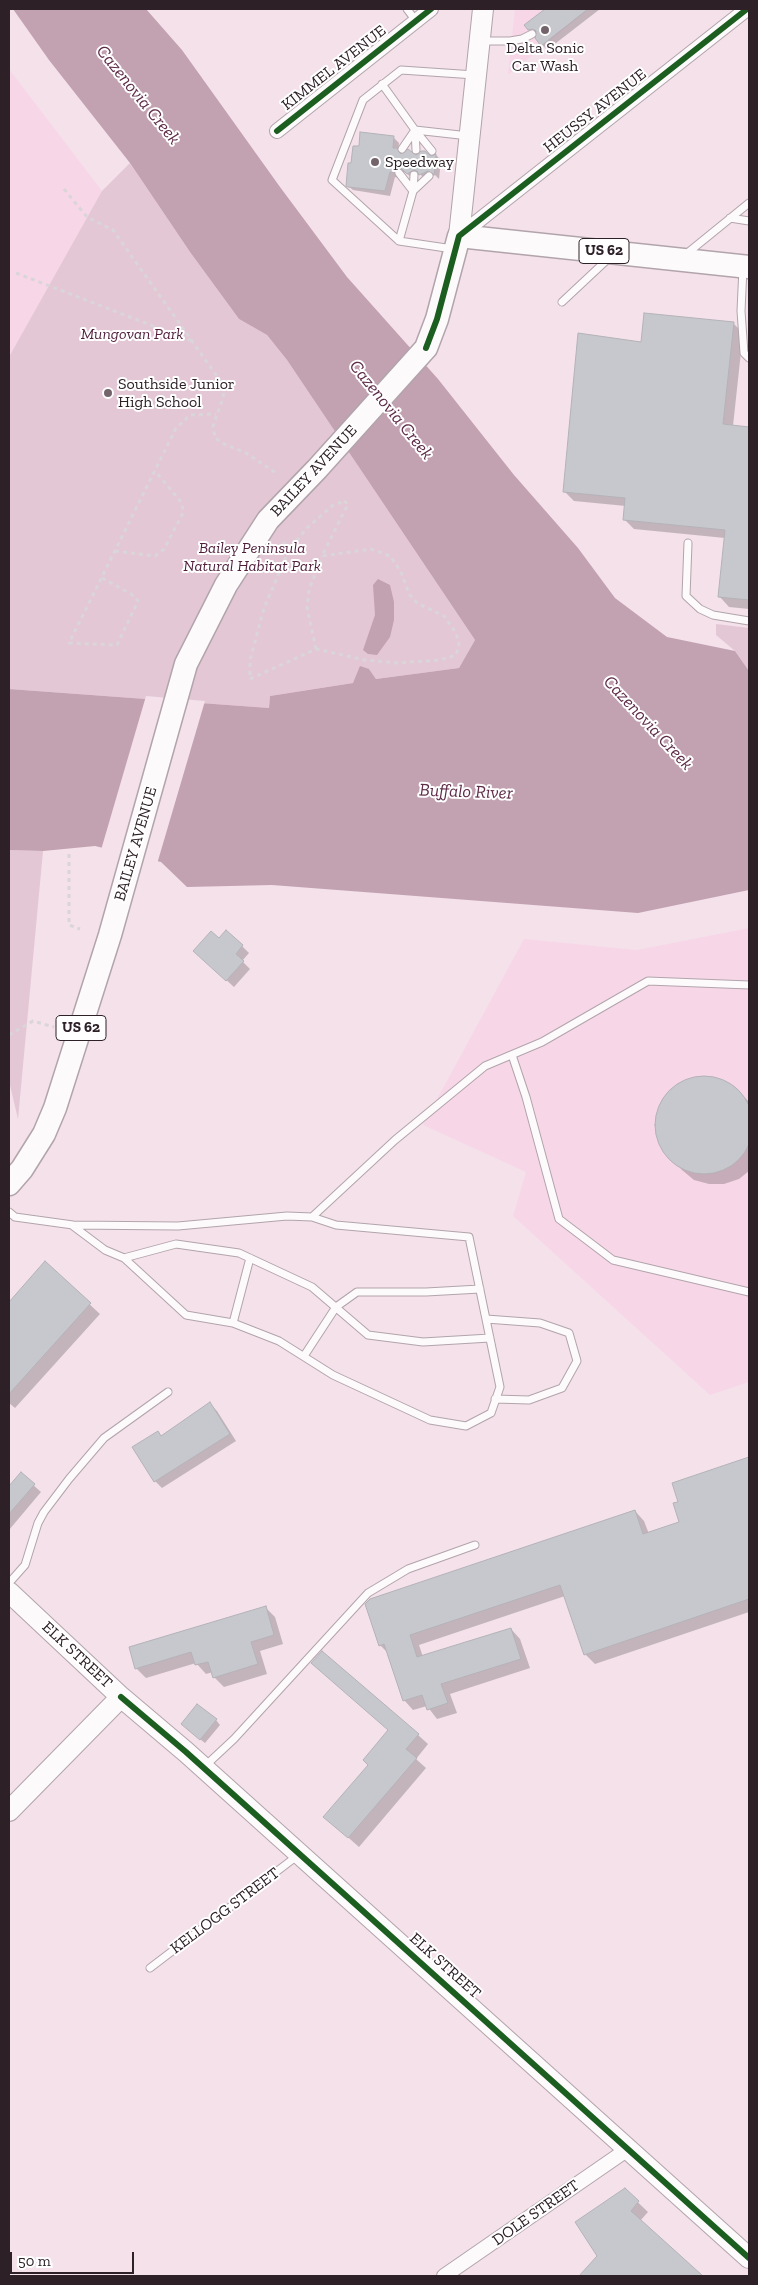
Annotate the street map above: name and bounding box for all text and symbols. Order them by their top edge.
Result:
street label: KIMMEL AVENUE [278,21,390,115]
marker: Delta Sonic Car Wash [539,24,551,36]
place label: Delta Sonic Car Wash [506,38,584,76]
water label: Cazenovia Creek [91,41,185,149]
street label: HEUSSY AVENUE [540,65,650,157]
place label: Speedway [385,152,454,172]
marker: Speedway [369,156,381,168]
road number: US 62 [579,238,629,264]
park label: Mungovan Park [81,324,183,344]
water label: Cazenovia Creek [344,356,438,464]
place label: Southside Junior High School [118,374,235,412]
marker: Southside Junior High School [102,387,114,399]
street label: BAILEY AVENUE [267,421,361,521]
park label: Bailey Peninsula Natural Habitat Park [183,538,321,576]
water label: Cazenovia Creek [599,671,697,775]
water label: Buffalo River [419,780,513,804]
street label: BAILEY AVENUE [110,785,162,903]
road number: US 62 [56,1016,106,1040]
street label: ELK STREET [38,1618,116,1692]
street label: KELLOGG STREET [167,1864,283,1958]
street label: ELK STREET [405,1929,485,2003]
street label: DOLE STREET [489,2176,583,2250]
scale bar [12,2242,136,2274]
text: 50 m [18,2252,51,2270]

